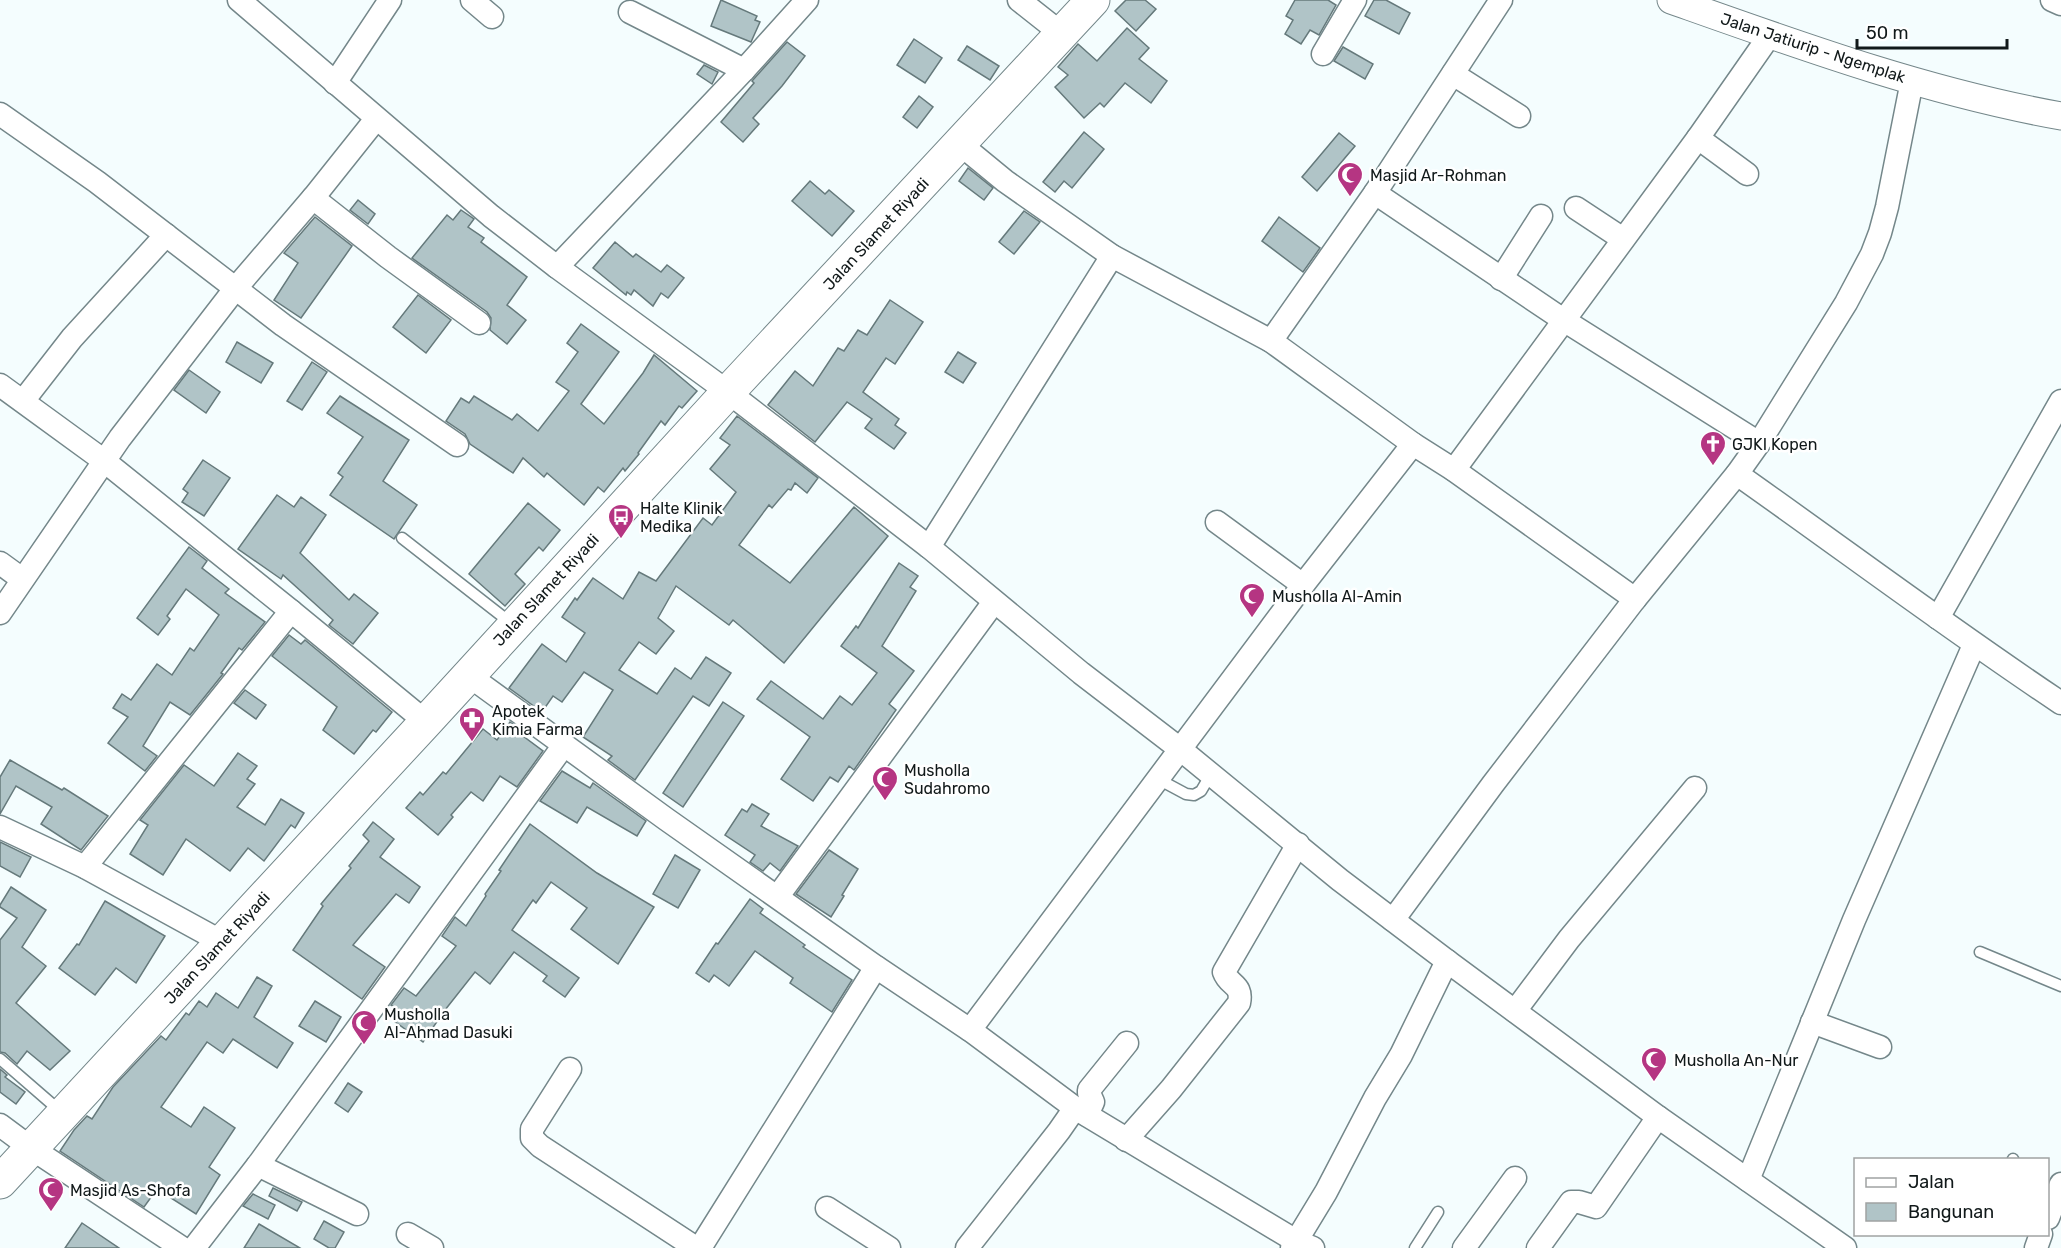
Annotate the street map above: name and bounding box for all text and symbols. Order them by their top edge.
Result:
street label: Jalan Jatiurip - Ngemplak [1718,9,1909,87]
scale bar [1857,12,2007,50]
text: 50 m [1866,22,1909,44]
mosque icon: Masjid Ar-Rohman [1335,160,1365,198]
place label: Masjid Ar-Rohman [1370,166,1507,185]
street label: Jalan Slamet Riyadi [819,174,933,294]
church icon: GJKI Kopen [1698,429,1728,467]
place label: GJKI Kopen [1732,435,1817,454]
place label: Halte Klinik Medika [640,499,723,536]
bus stop icon: Halte Klinik Medika [606,502,636,540]
street label: Jalan Slamet Riyadi [489,530,603,650]
mosque icon: Musholla Al-Amin [1237,581,1267,619]
place label: Musholla Al-Amin [1272,587,1402,606]
place label: Apotek Kimia Farma [492,702,583,739]
pharmacy icon: Apotek Kimia Farma [457,705,487,743]
place label: Musholla Sudahromo [904,761,990,798]
mosque icon: Musholla Sudahromo [870,764,900,802]
street label: Jalan Slamet Riyadi [160,888,274,1008]
place label: Musholla Al-Ahmad Dasuki [384,1005,513,1042]
mosque icon: Musholla Al-Ahmad Dasuki [349,1008,379,1046]
mosque icon: Musholla An-Nur [1639,1045,1669,1083]
place label: Musholla An-Nur [1674,1051,1798,1070]
legend [1854,1158,2049,1236]
text: Jalan [1908,1171,1955,1193]
mosque icon: Masjid As-Shofa [36,1175,66,1213]
place label: Masjid As-Shofa [70,1181,191,1200]
text: Bangunan [1908,1201,1994,1223]

